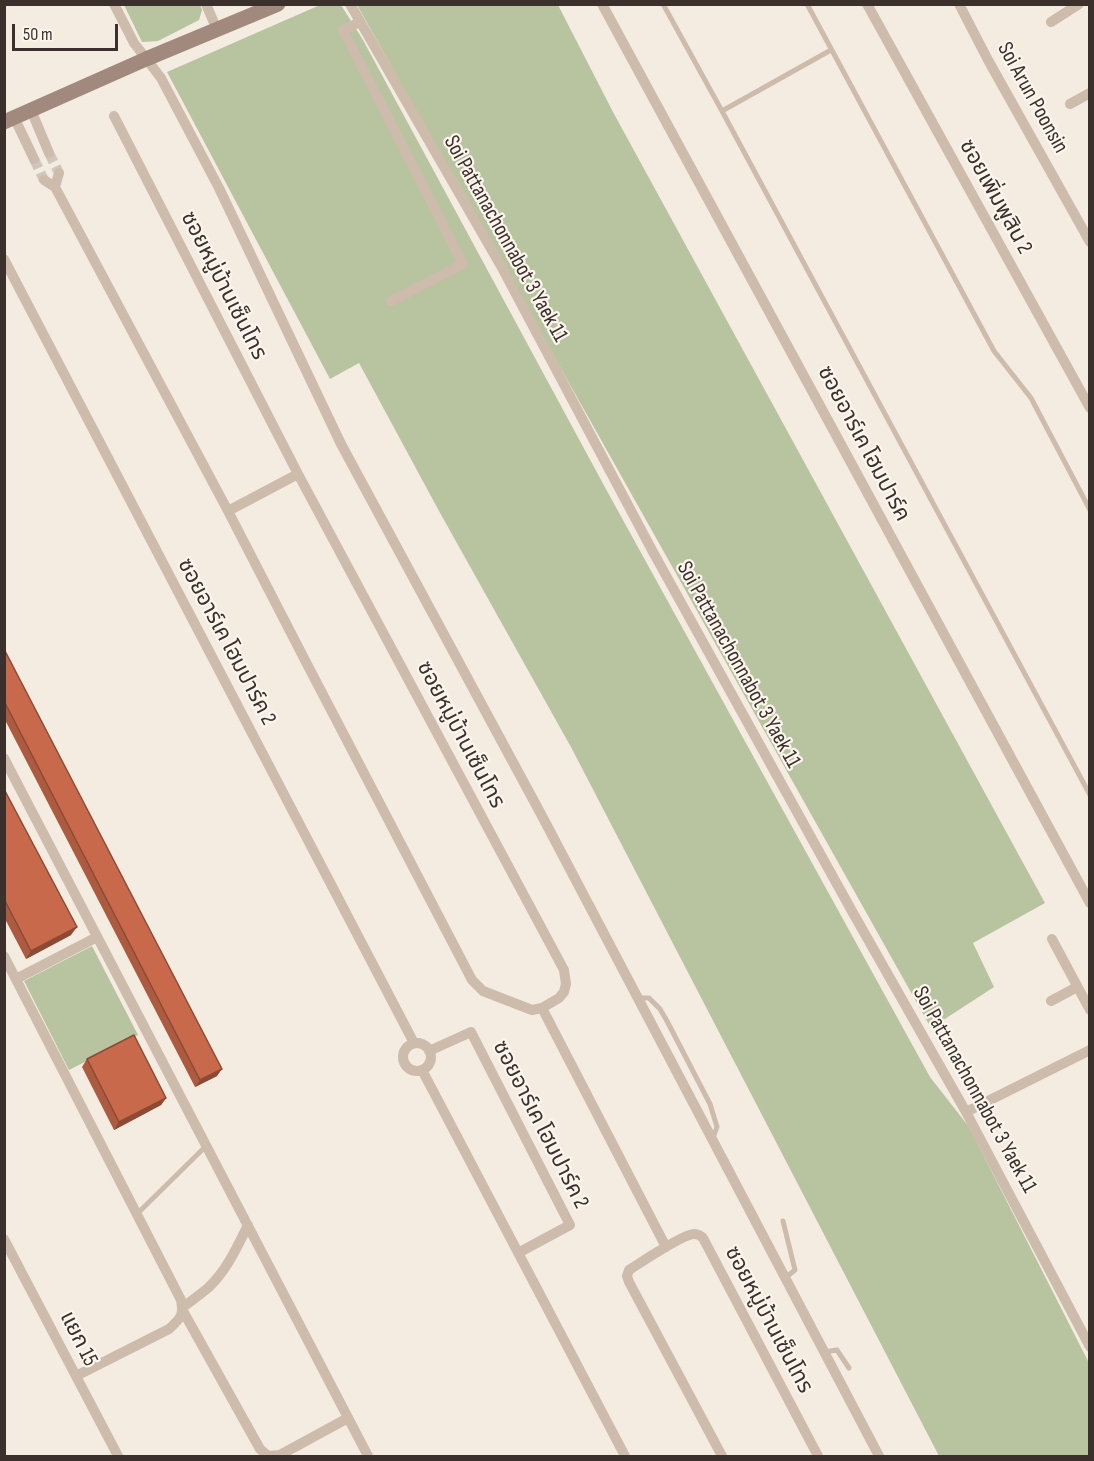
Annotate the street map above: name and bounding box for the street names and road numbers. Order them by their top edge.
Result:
street label: Soi Arun Poonsin [991,38,1073,158]
street label: Soi Pattanachonnabot 3 Yaek 11 [437,131,573,347]
street label: ซอยเพิ่มพูสิน 2 [953,135,1037,259]
street label: ซอยหมู่บ้านเซ็นโทร [174,207,272,365]
street label: ซอยอาร์เค โฮมปาร์ค [811,362,915,526]
street label: ซอยอาร์เค โฮมปาร์ค 2 [171,554,281,730]
street label: Soi Pattanachonnabot 3 Yaek 11 [670,557,806,773]
street label: ซอยหมู่บ้านเซ็นโทร [410,657,510,813]
street label: Soi Pattanachonnabot 3 Yaek 11 [906,982,1042,1198]
street label: ซอยอาร์เค โฮมปาร์ค 2 [486,1037,594,1213]
street label: ซอยหมู่บ้านเซ็นโทร [718,1242,818,1398]
street label: แยก 15 [53,1307,103,1371]

